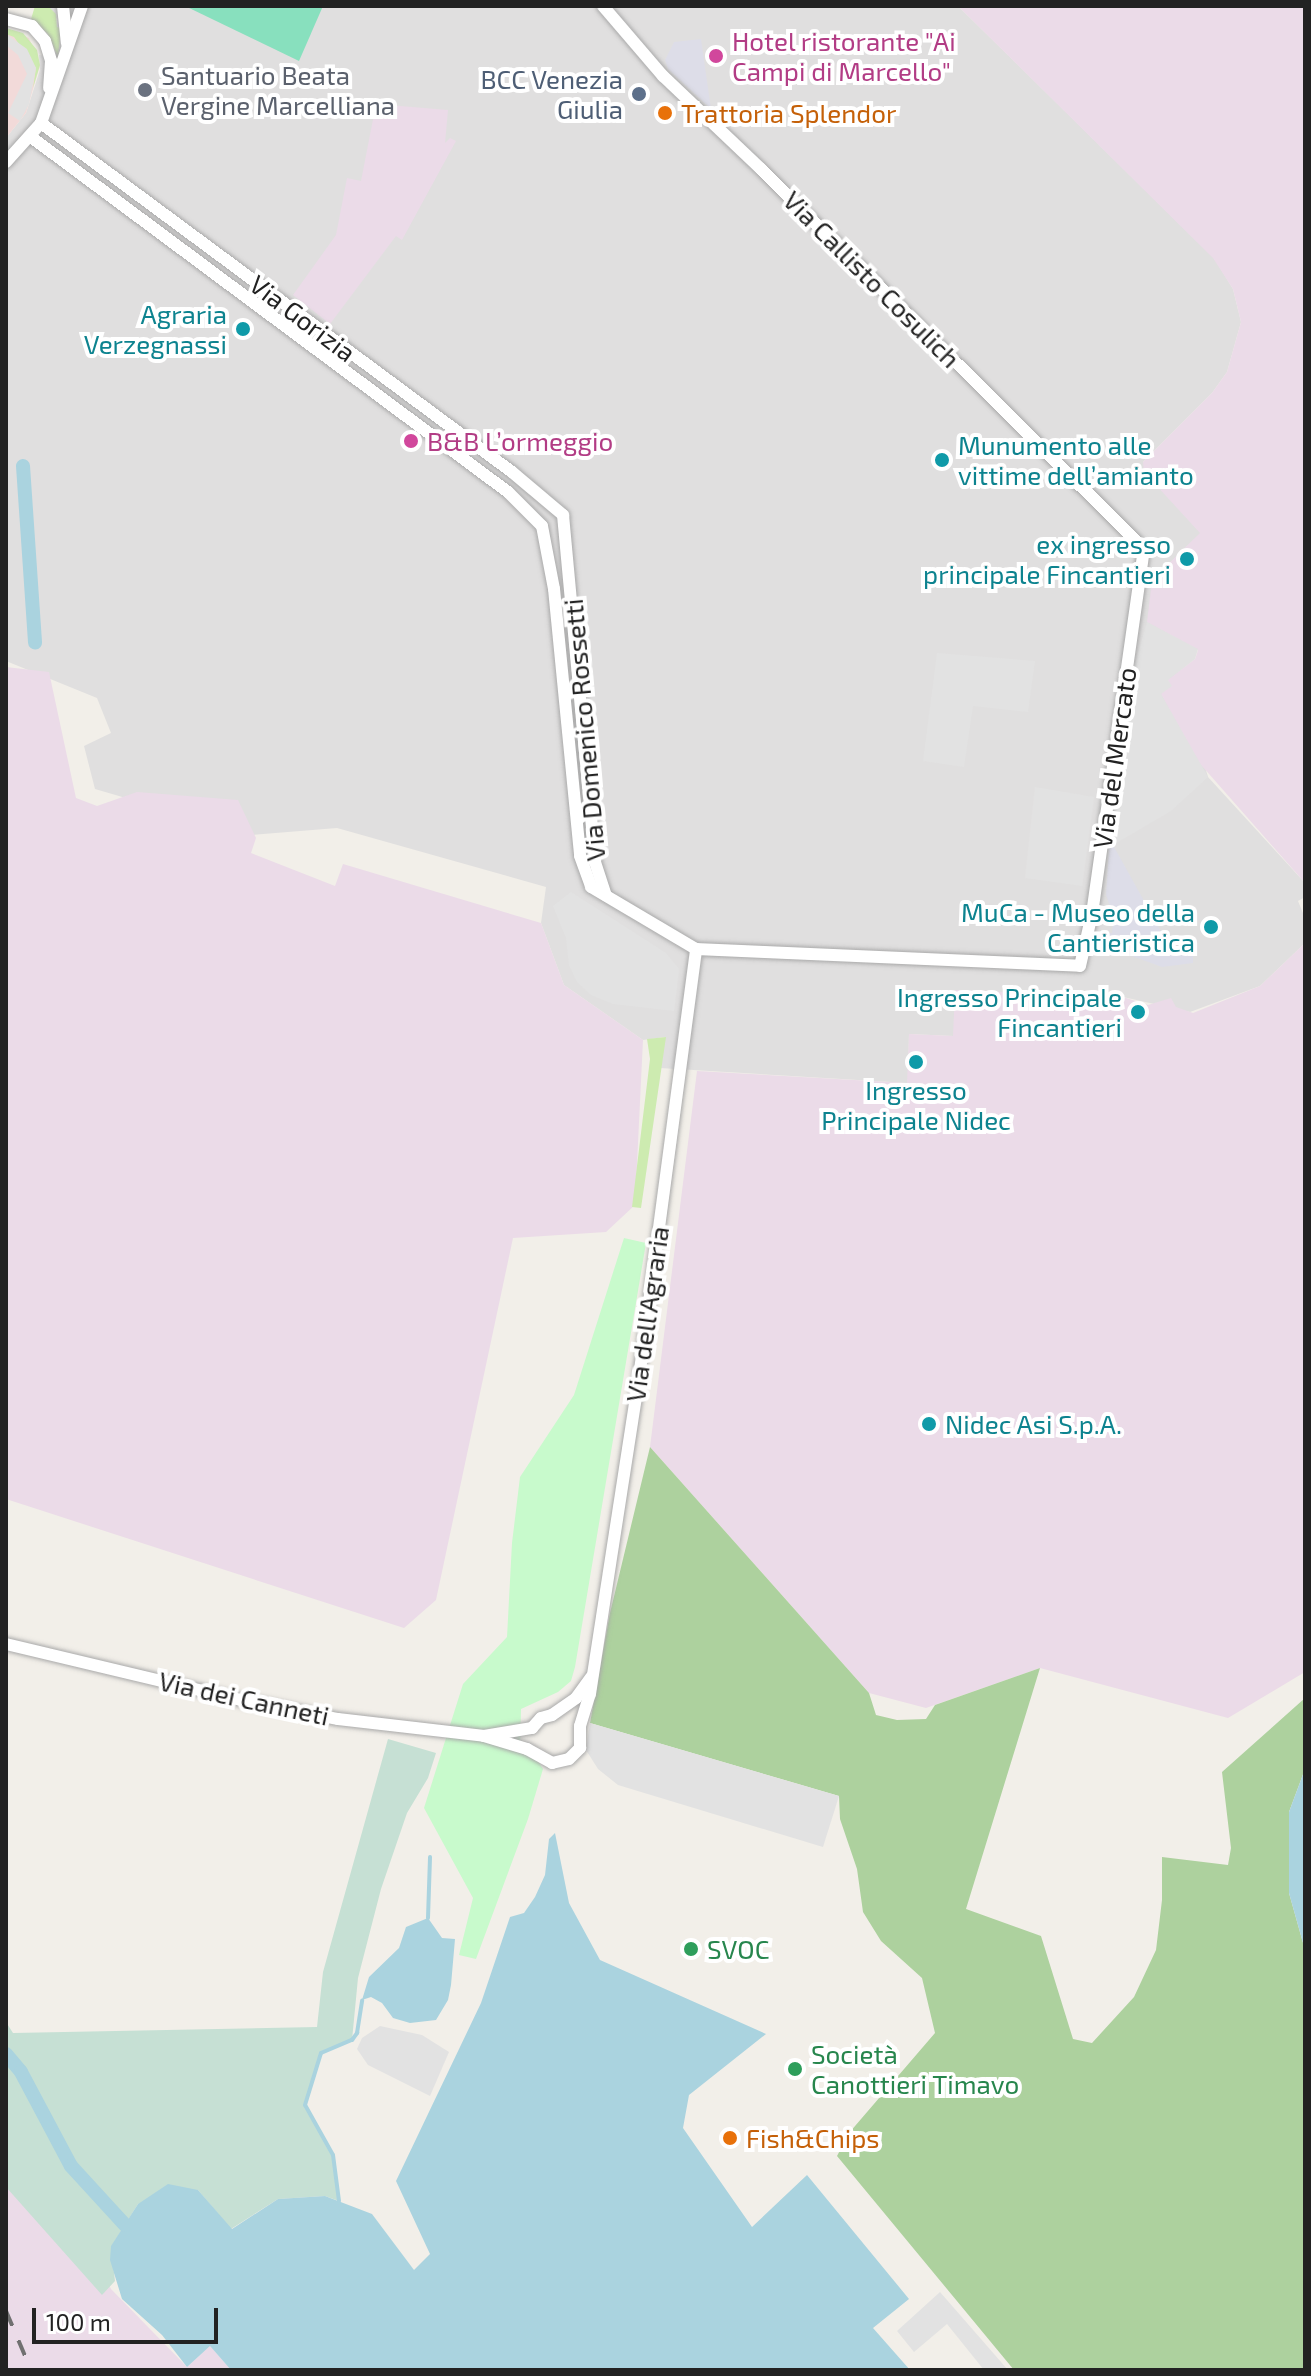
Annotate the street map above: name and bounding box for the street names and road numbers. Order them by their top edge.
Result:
street label: Via Callisto Cosulich [777,184,967,374]
street label: Via Gorizia [244,268,362,368]
street label: Via Domenico Rossetti [557,598,611,862]
street label: Via del Mercato [1086,665,1142,851]
street label: Via dell'Agraria [619,1224,675,1404]
street label: Via dei Canneti [156,1665,332,1731]

